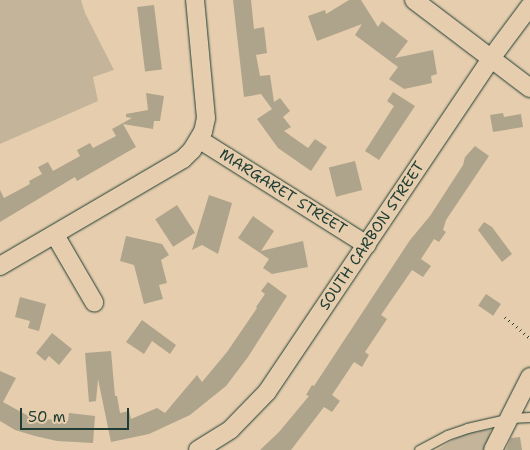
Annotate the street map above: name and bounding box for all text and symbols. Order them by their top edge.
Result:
street label: MARGARET STREET [216,146,350,238]
street label: SOUTH CARBON STREET [316,158,428,314]
scale bar [22,398,131,430]
text: 50 m [28,407,66,427]

